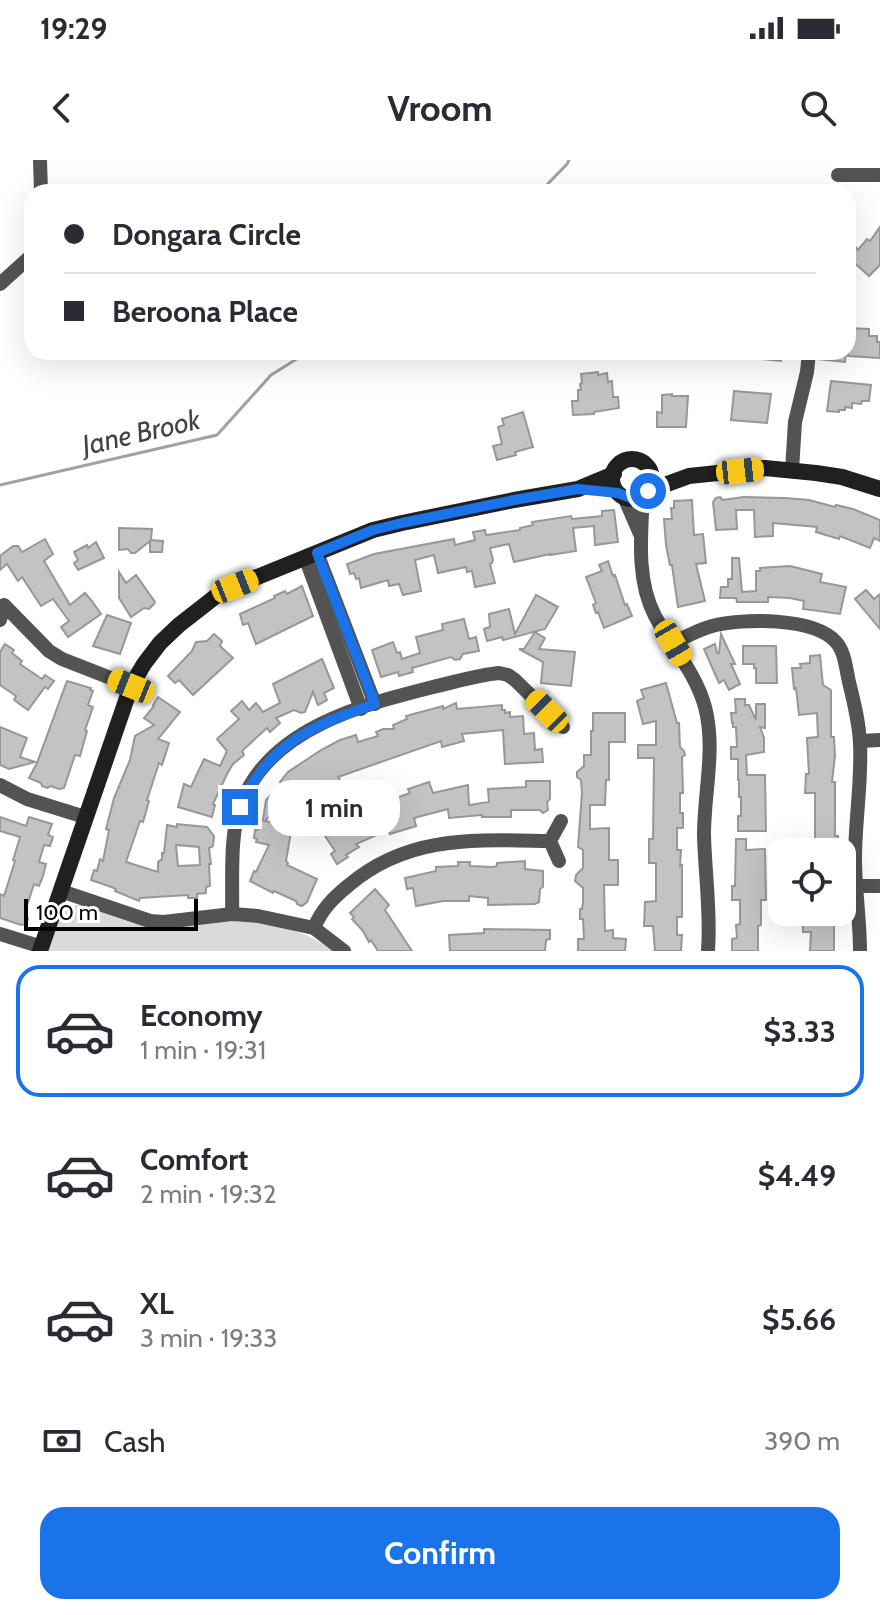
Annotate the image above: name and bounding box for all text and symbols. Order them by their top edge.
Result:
text: 19:29 [40,10,107,47]
icon: back [40,86,84,130]
text: Vroom [388,86,492,130]
icon: search [796,86,840,130]
text: Dongara Circle [112,216,301,253]
text: Beroona Place [112,293,298,330]
water label: Jane Brook [76,402,204,463]
car [715,457,765,485]
route start [630,473,666,509]
car [208,566,262,606]
car [651,616,695,670]
car [104,666,158,706]
car [522,686,572,736]
callout: 1 min [268,779,400,835]
route end [222,789,258,825]
text: 1 min [305,792,363,824]
map controls [768,838,856,926]
button: locate [768,838,856,926]
scale bar [24,895,198,931]
text: 100 m [36,899,98,926]
icon: car [44,995,116,1067]
text: Economy [140,997,263,1034]
text: $3.33 [763,1013,836,1050]
text: 1 min · 19:31 [140,1034,266,1066]
icon: car [44,1139,116,1211]
text: Comfort [140,1141,248,1178]
text: $4.49 [758,1157,836,1194]
text: 2 min · 19:32 [140,1178,277,1210]
icon: car [44,1283,116,1355]
text: XL [140,1285,174,1322]
text: $5.66 [762,1301,836,1338]
text: 3 min · 19:33 [140,1322,277,1354]
icon: cash [40,1419,84,1463]
text: Cash [104,1423,166,1460]
text: 390 m [764,1425,840,1457]
button: Confirm [40,1507,840,1599]

